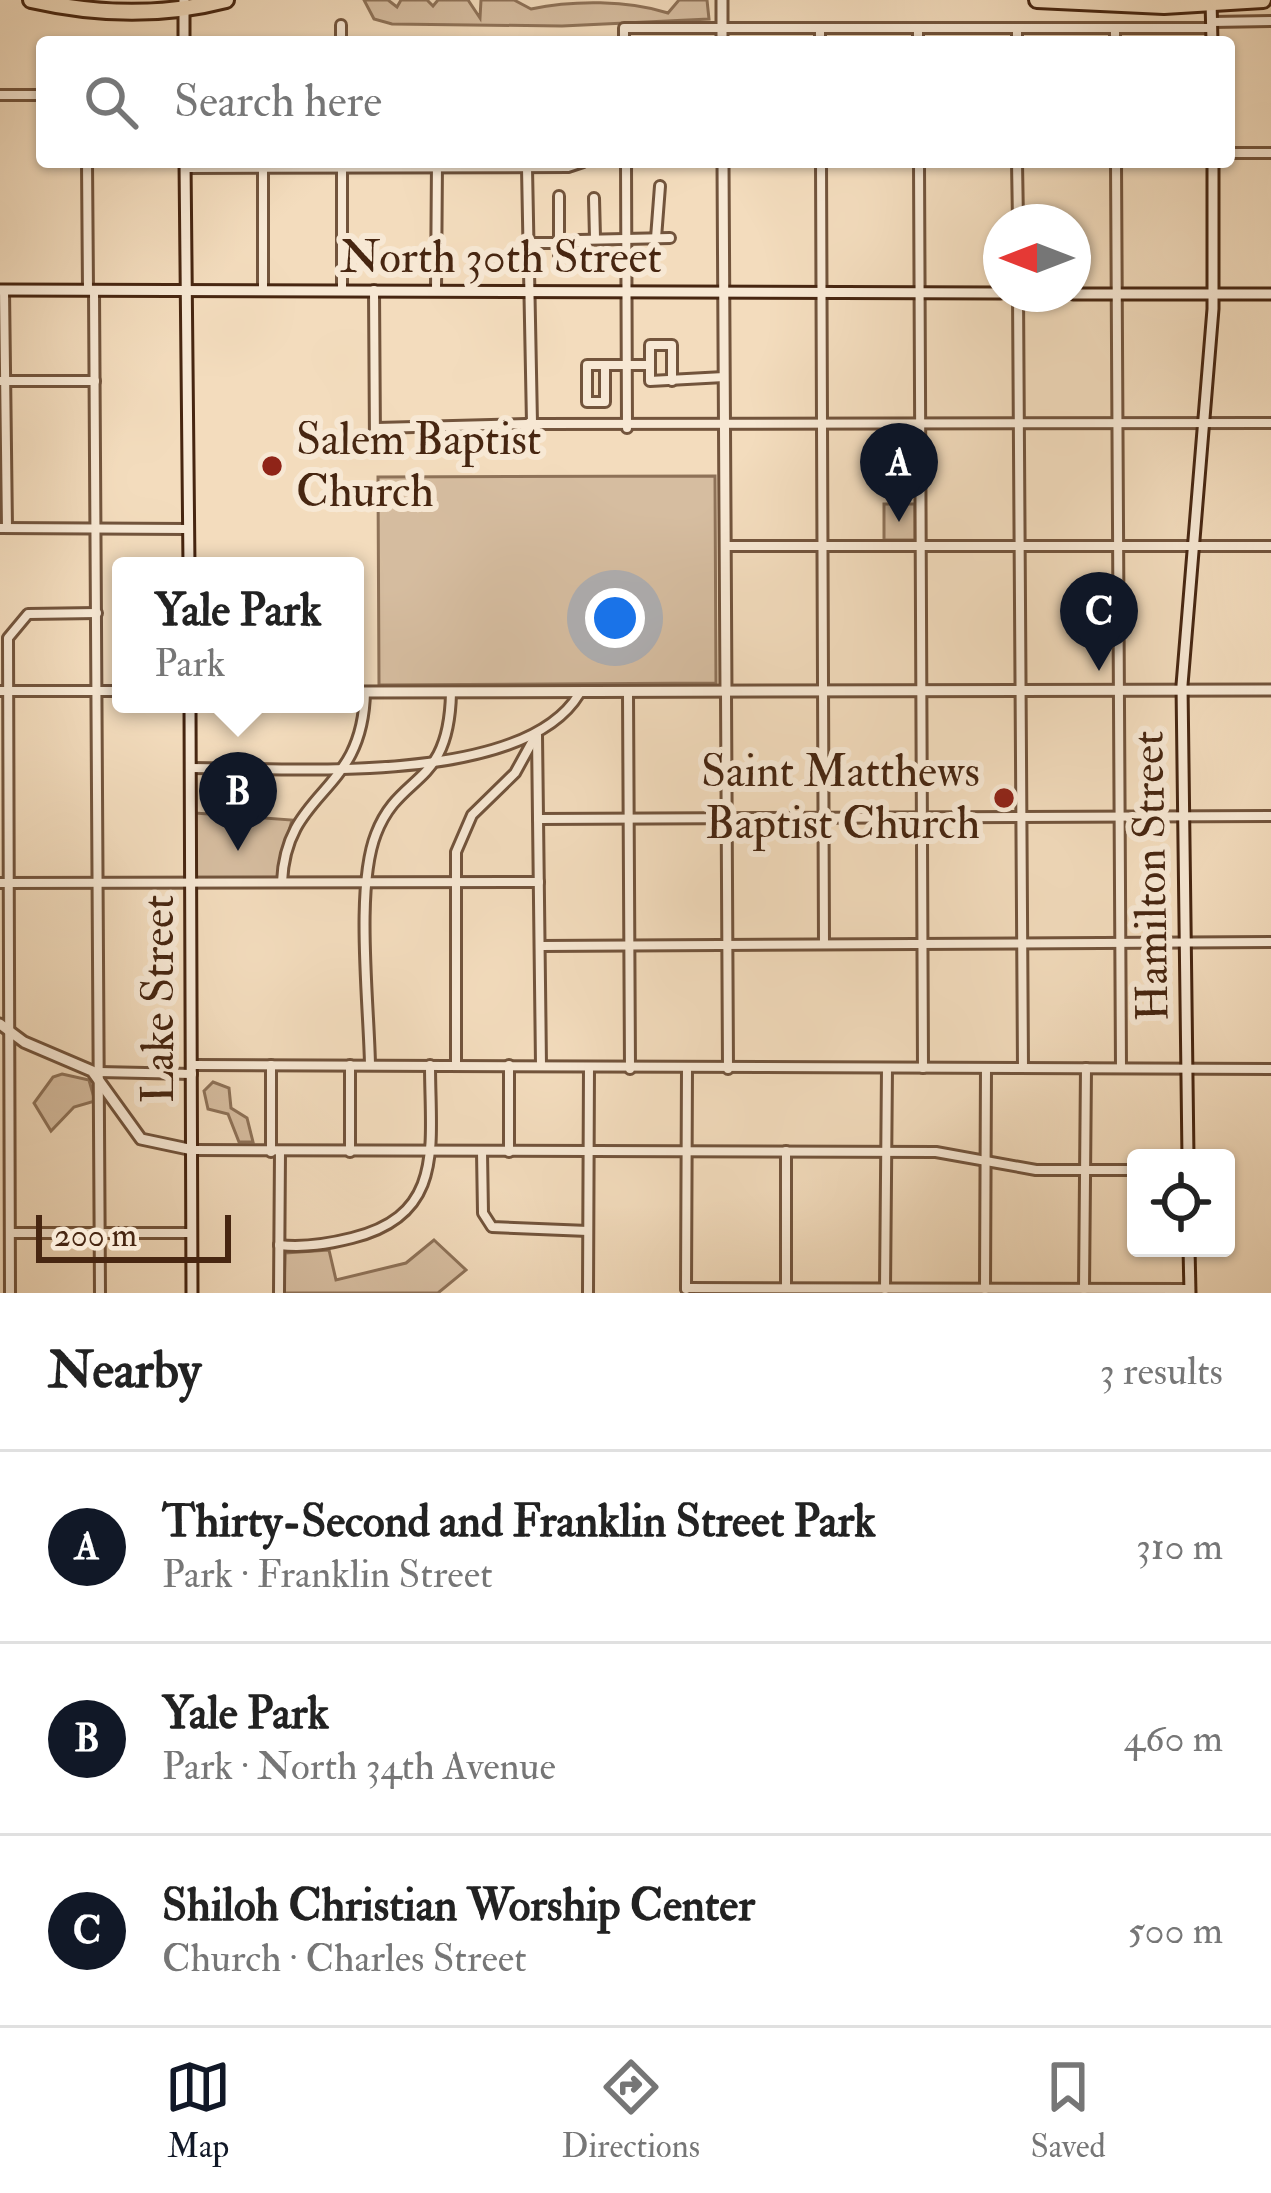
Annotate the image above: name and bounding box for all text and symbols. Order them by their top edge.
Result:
search box [36,36,1235,168]
icon: search [78,69,144,135]
text: Search here [174,74,382,130]
north arrow [983,204,1091,312]
street label: North 30th Street [340,230,662,286]
place label: Salem Baptist Church [296,412,541,520]
pin: A [860,423,938,522]
marker: Salem Baptist Church [259,453,285,479]
popup [112,557,364,713]
pin: C [1060,572,1138,671]
text: Yale Park [155,583,321,639]
your location [585,588,645,648]
text: Park [155,639,226,688]
street label: Hamilton Street [1120,730,1182,1022]
place label: Saint Matthews Baptist Church [701,744,980,852]
pin: B [199,752,277,851]
marker: Saint Matthews Baptist Church [991,785,1017,811]
street label: Lake Street [131,895,187,1103]
map controls [1127,1149,1235,1257]
button: locate [1127,1149,1235,1257]
scale bar [36,1209,231,1262]
text: 200 m [54,1215,137,1256]
text: Nearby [48,1339,201,1403]
text: 3 results [1100,1347,1223,1396]
text: Thirty-Second and Franklin Street Park [162,1494,876,1550]
text: A [75,1522,99,1571]
text: 310 m [1136,1522,1223,1571]
text: Park · Franklin Street [162,1550,493,1599]
text: Yale Park [162,1686,329,1742]
text: B [74,1714,100,1763]
text: 460 m [1124,1714,1223,1763]
text: Park · North 34th Avenue [162,1742,556,1791]
text: Shiloh Christian Worship Center [162,1878,755,1934]
text: C [73,1906,101,1955]
text: 500 m [1128,1906,1223,1955]
text: Church · Charles Street [162,1934,527,1983]
tab: Map [165,2054,231,2167]
tab: Directions [562,2054,700,2167]
tab: Saved [1030,2054,1106,2167]

